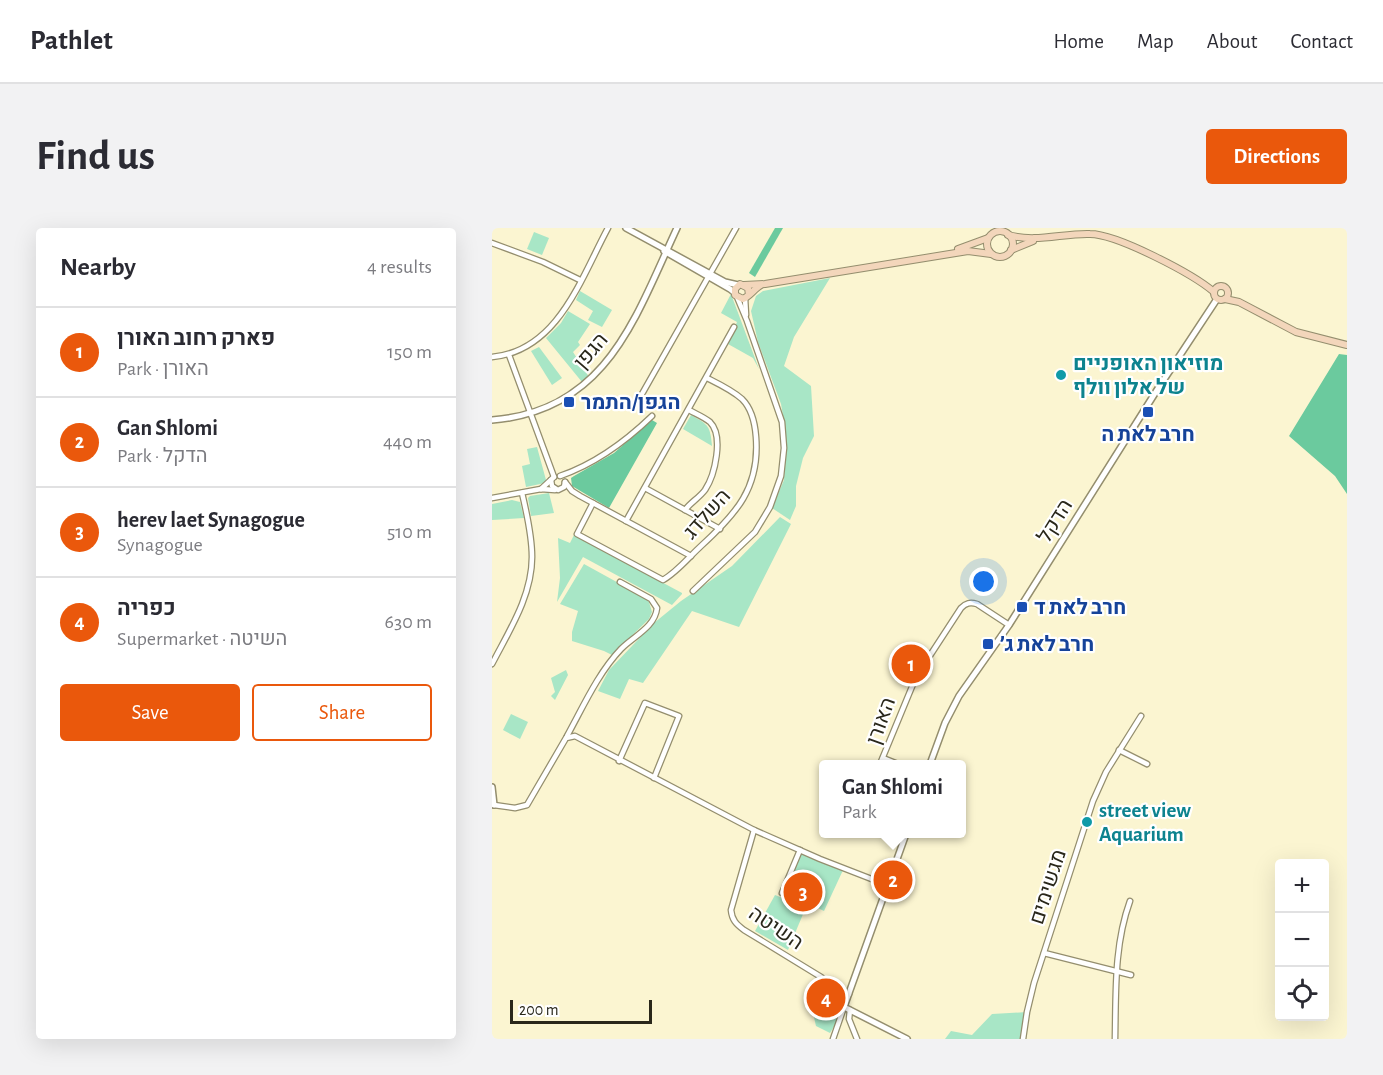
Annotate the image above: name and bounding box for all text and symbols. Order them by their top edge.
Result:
text: Pathlet [30,27,113,55]
text: Home [1053,31,1104,52]
text: Map [1137,31,1174,52]
text: About [1207,31,1257,52]
text: Contact [1290,31,1353,52]
button: Directions [1206,129,1347,184]
text: Find us [36,135,155,177]
text: Nearby [60,254,136,280]
text: 4 results [367,257,432,277]
text: פארק רחוב האורן [117,327,275,349]
street label: הגפן [570,329,612,373]
text: 1 [76,342,83,362]
text: 150 m [387,342,432,362]
place label: מוזיאון האופניים של אלון וולף [1073,353,1223,398]
text: Park · האורן [117,359,209,379]
marker: מוזיאון האופניים של אלון וולף [1054,368,1068,382]
place label: הגפן/התמר [581,392,681,413]
marker: הגפן/התמר [562,395,576,409]
marker: חרב לאת ה [1141,405,1155,419]
text: Gan Shlomi [117,417,218,439]
place label: חרב לאת ה [1101,424,1195,445]
text: 2 [75,432,84,452]
text: 440 m [383,432,432,452]
text: Park · הדקל [117,446,208,466]
street label: השלדג [679,485,735,543]
street label: הדקל [1034,495,1076,547]
text: herev laet Synagogue [117,509,305,531]
text: 3 [75,522,84,542]
text: 510 m [387,522,432,542]
text: Synagogue [117,535,203,555]
your location [969,567,998,596]
text: כפריה [117,597,176,619]
place label: חרב לאת ד [1034,597,1126,618]
marker: חרב לאת ד [1015,600,1029,614]
text: 4 [74,612,85,632]
text: 630 m [385,612,432,632]
text: Supermarket · השיטה [117,629,287,649]
place label: חרב לאת ג׳ [1000,634,1094,655]
marker: חרב לאת ג׳ [981,637,995,651]
pin: 1 [892,642,930,686]
button: Save [60,684,240,741]
button: Share [252,684,432,741]
street label: האורן [863,695,899,747]
popup [819,760,966,838]
text: Gan Shlomi [842,776,943,798]
place label: street view Aquarium [1099,800,1191,845]
text: Park [842,802,877,822]
marker: street view Aquarium [1080,815,1094,829]
street label: מגשימים [1026,847,1070,927]
pin: 2 [874,858,912,902]
map controls [1275,859,1329,1021]
button: + [1275,859,1329,913]
pin: 3 [784,870,822,914]
street label: השיטה [745,902,807,954]
button: − [1275,913,1329,967]
button: locate [1275,967,1329,1021]
pin: 4 [806,976,846,1020]
scale bar [510,997,652,1024]
text: 200 m [519,1002,559,1018]

